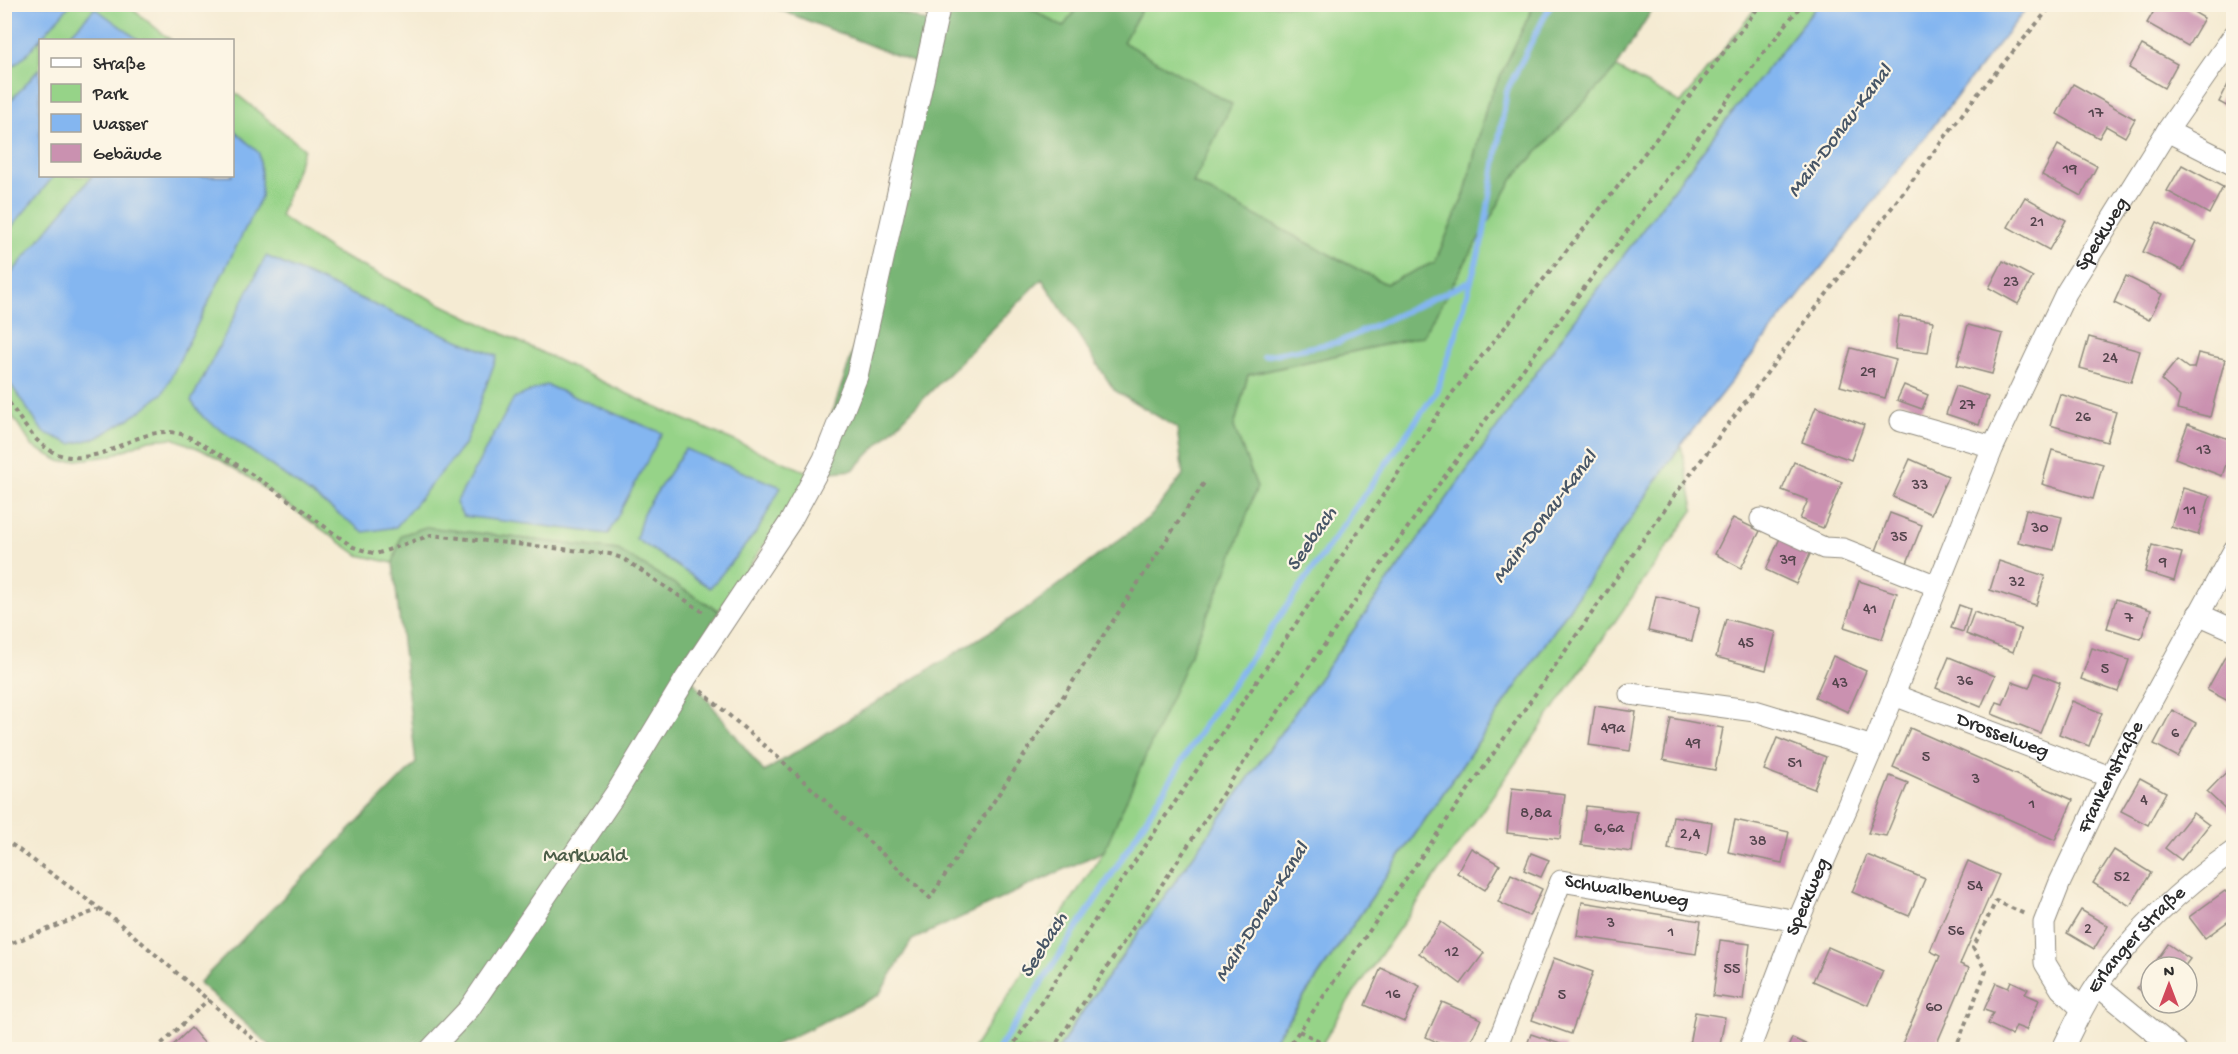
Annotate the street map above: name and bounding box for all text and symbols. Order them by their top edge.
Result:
legend [39,39,234,177]
text: Straße [93,55,146,76]
water label: Main-Donau-Kanal [1783,60,1900,203]
text: Park [92,85,129,106]
house number: 17 [2088,105,2104,124]
text: Wasser [93,115,149,136]
text: Gebäude [93,145,162,166]
house number: 19 [2062,161,2077,180]
street label: Speckweg [2071,193,2134,275]
house number: 21 [2030,214,2044,233]
house number: 23 [2003,274,2019,293]
house number: 24 [2102,350,2118,369]
house number: 29 [1860,364,1876,383]
house number: 27 [1959,397,1976,416]
house number: 26 [2075,409,2092,428]
house number: 13 [2196,442,2211,461]
water label: Main-Donau-Kanal [1488,446,1605,589]
house number: 33 [1911,477,1928,496]
house number: 11 [2183,502,2196,521]
water label: Seebach [1282,503,1344,577]
house number: 30 [2030,520,2049,539]
house number: 35 [1890,529,1907,548]
house number: 39 [1779,552,1796,571]
house number: 9 [2158,554,2167,573]
house number: 32 [2008,574,2025,593]
house number: 41 [1863,601,1877,620]
house number: 7 [2124,610,2134,629]
house number: 45 [1738,635,1754,654]
house number: 5 [2101,661,2109,680]
house number: 36 [1956,673,1974,692]
house number: 43 [1832,675,1848,694]
street label: Drosselweg [1951,707,2052,764]
street label: Frankenstraße [2073,717,2150,838]
house number: 49a [1601,720,1626,739]
house number: 6 [2171,725,2180,744]
house number: 49 [1685,735,1701,754]
house number: 5 [1922,749,1930,768]
house number: 51 [1788,755,1802,774]
house number: 3 [1971,771,1980,790]
house number: 4 [2140,792,2148,811]
house number: 1 [2028,796,2035,815]
house number: 8,8a [1520,805,1553,824]
house number: 6,6a [1594,820,1625,839]
house number: 2,4 [1680,826,1701,845]
house number: 38 [1748,833,1767,852]
water label: Main-Donau-Kanal [1210,838,1317,987]
park label: Markwald [543,846,629,869]
street label: Speckweg [1782,855,1835,939]
house number: 52 [2114,869,2130,888]
street label: Schwalbenweg [1563,870,1690,914]
house number: 54 [1967,878,1983,897]
street label: Erlanger Straße [2083,881,2191,998]
water label: Seebach [1015,908,1075,983]
house number: 3 [1606,915,1615,934]
house number: 2 [2084,921,2092,940]
house number: 56 [1948,923,1965,942]
house number: 1 [1667,924,1674,943]
house number: 12 [1444,944,1459,963]
north arrow [2139,955,2199,1015]
house number: 55 [1724,961,1740,980]
text: N [2164,964,2175,983]
house number: 16 [1385,986,1401,1005]
house number: 5 [1558,987,1566,1006]
house number: 60 [1925,999,1943,1018]

